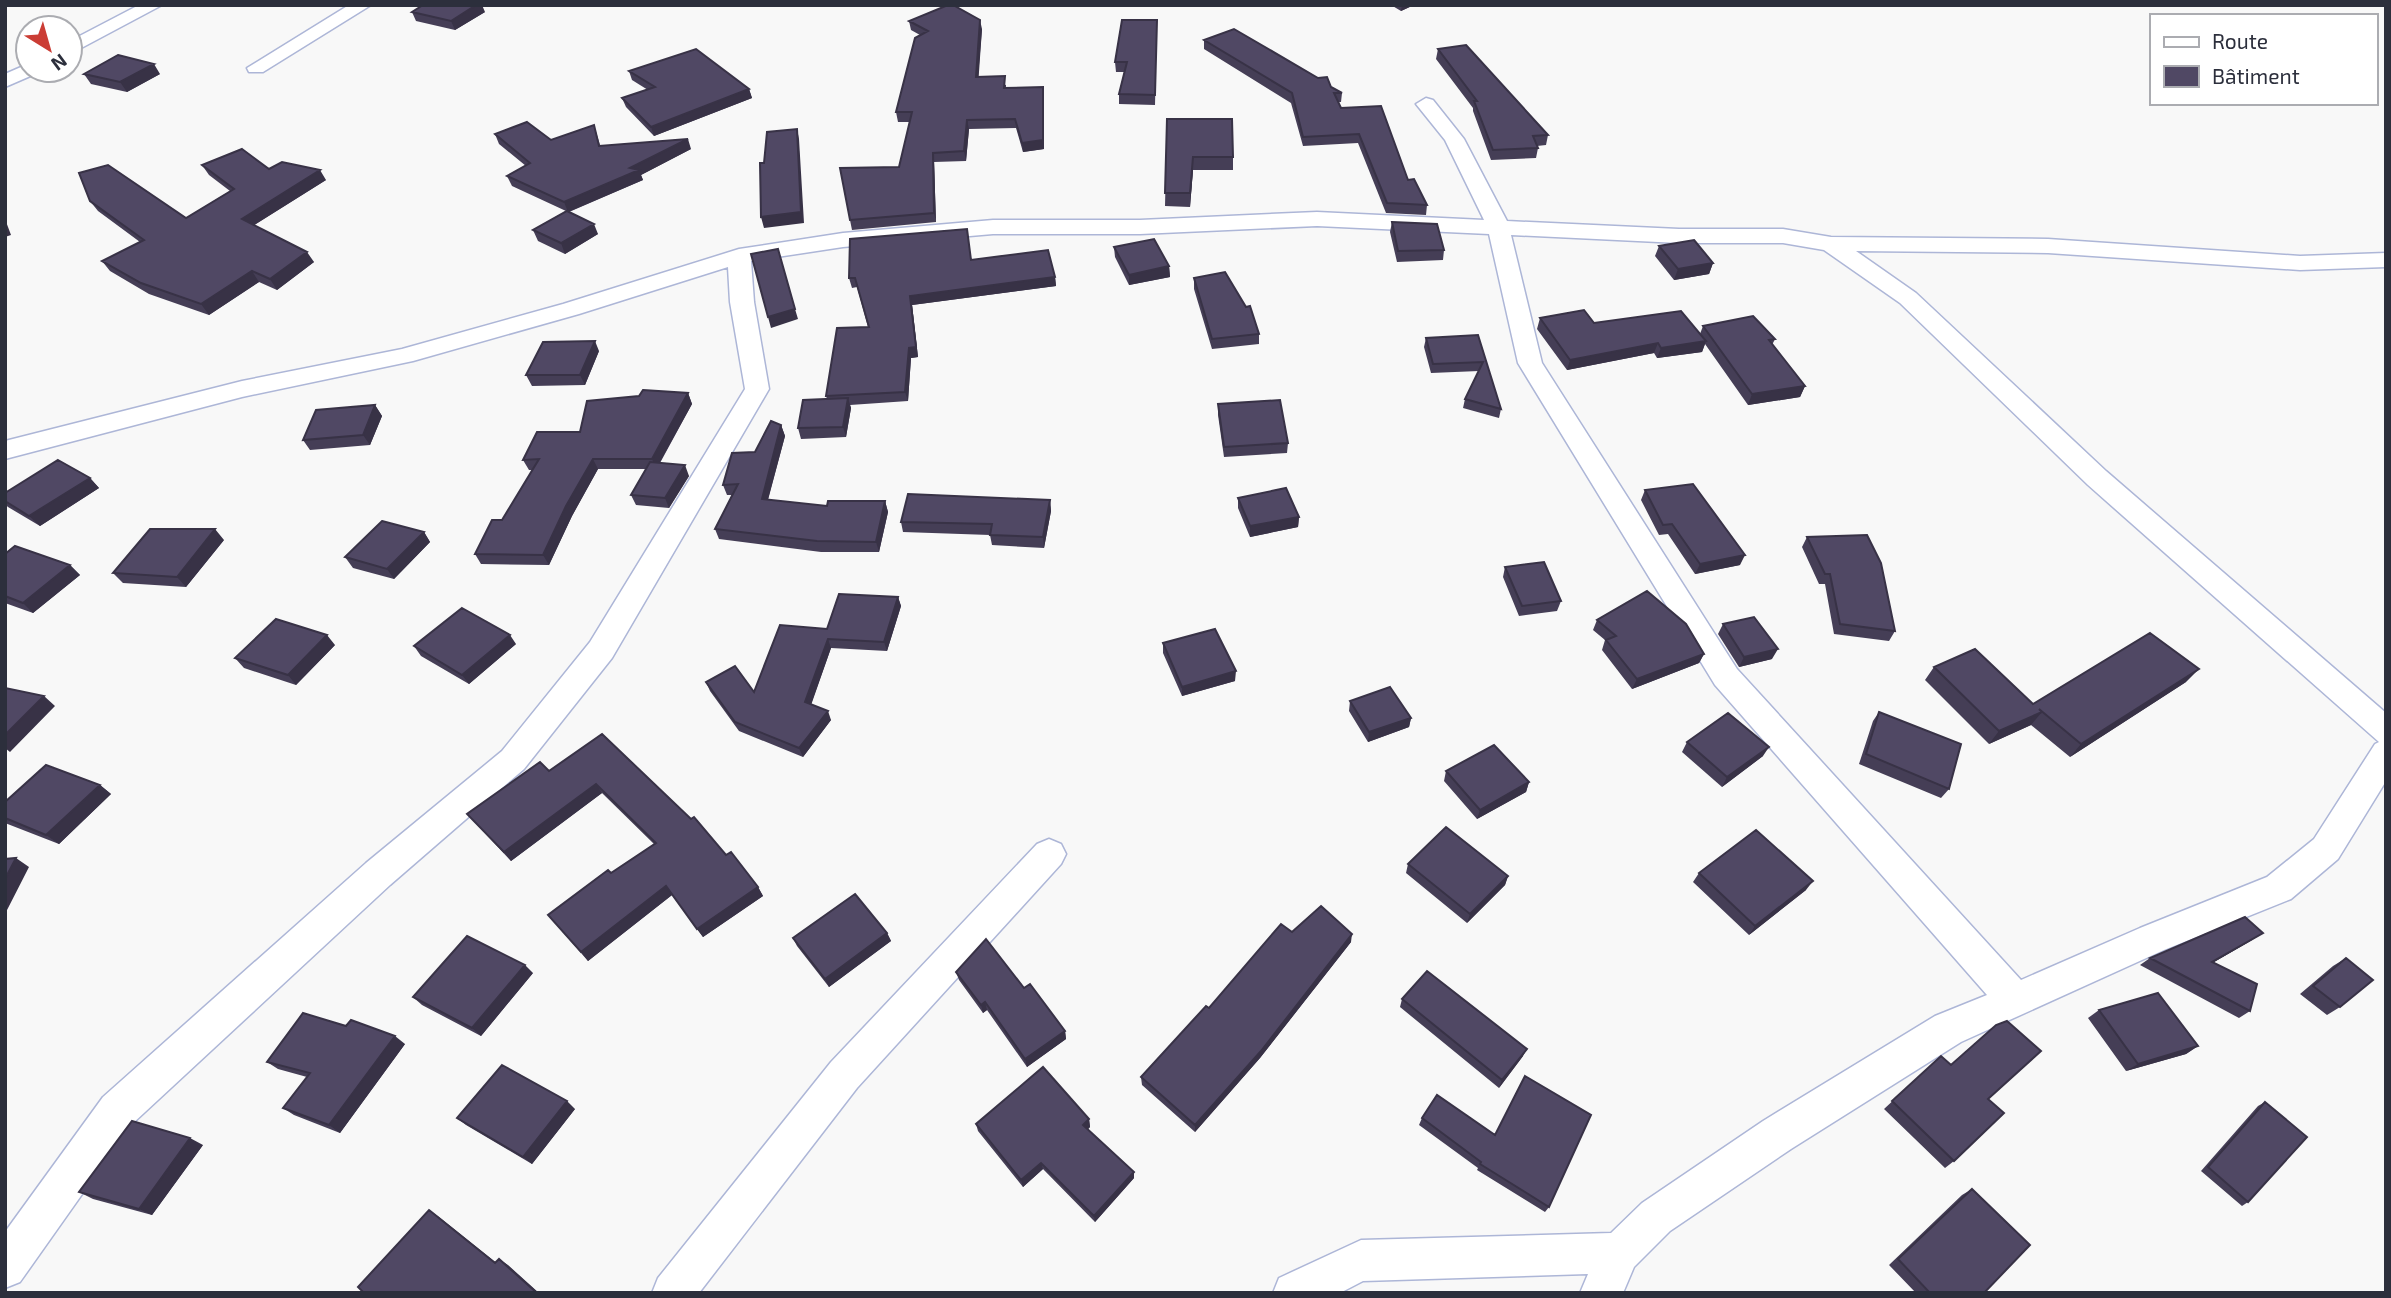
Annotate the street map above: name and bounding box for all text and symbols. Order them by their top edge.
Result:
north arrow [14,14,84,84]
legend [2150,14,2377,105]
text: Route [2212,28,2268,53]
text: N [47,50,72,76]
text: Bâtiment [2212,63,2300,88]

